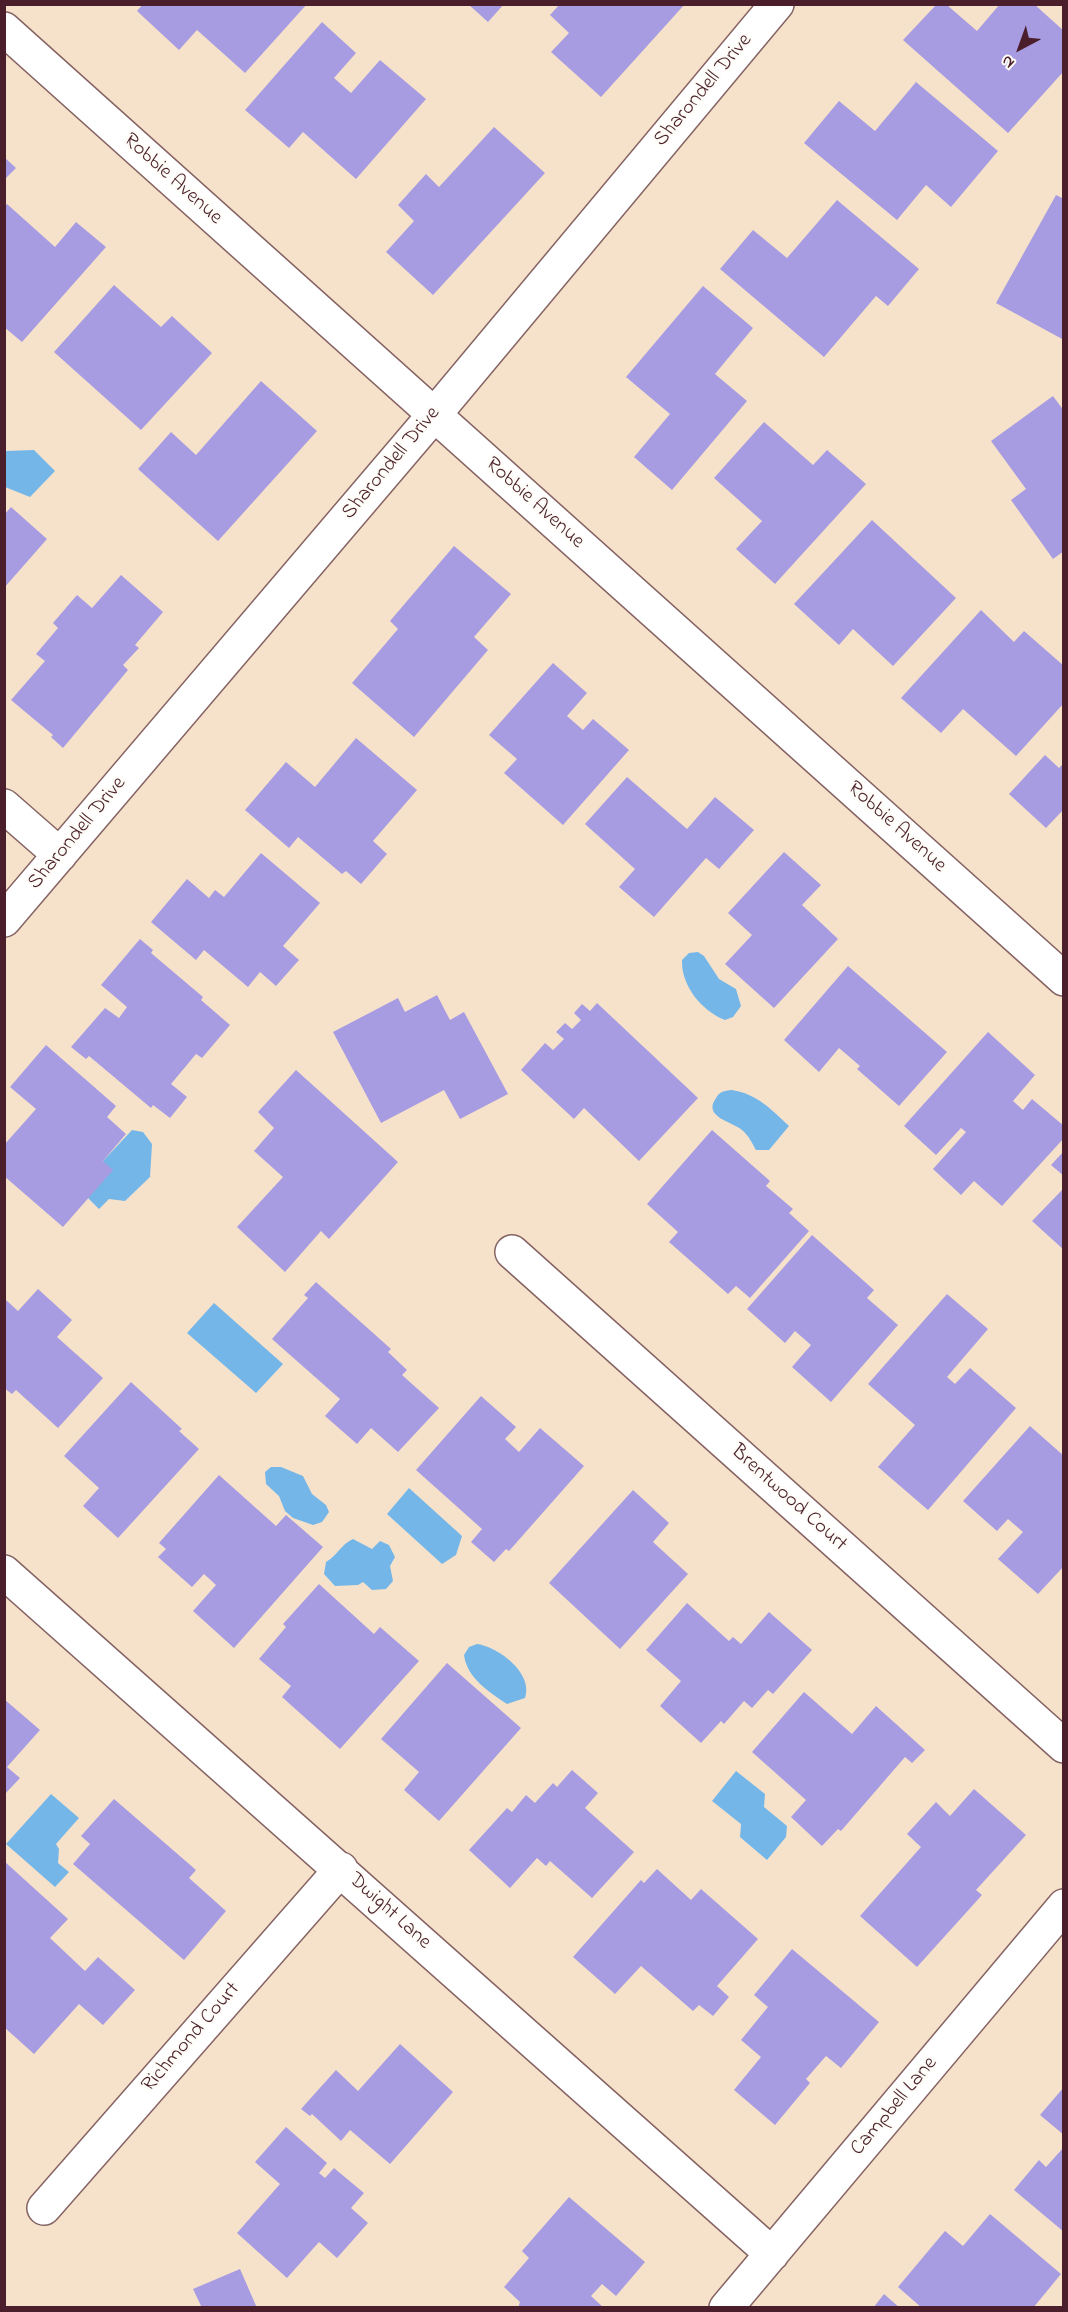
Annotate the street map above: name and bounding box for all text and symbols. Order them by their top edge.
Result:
north arrow [990,18,1050,78]
street label: Sharondell Drive [649,29,759,153]
text: N [996,49,1020,74]
street label: Robbie Avenue [117,129,227,231]
street label: Sharondell Drive [337,402,447,526]
street label: Robbie Avenue [479,453,589,555]
street label: Sharondell Drive [23,772,133,896]
street label: Robbie Avenue [841,777,951,879]
street label: Brentwood Court [725,1440,851,1558]
street label: Dwight Lane [342,1868,436,1956]
street label: Richmond Court [137,1978,247,2098]
street label: Campbell Lane [846,2052,944,2162]

